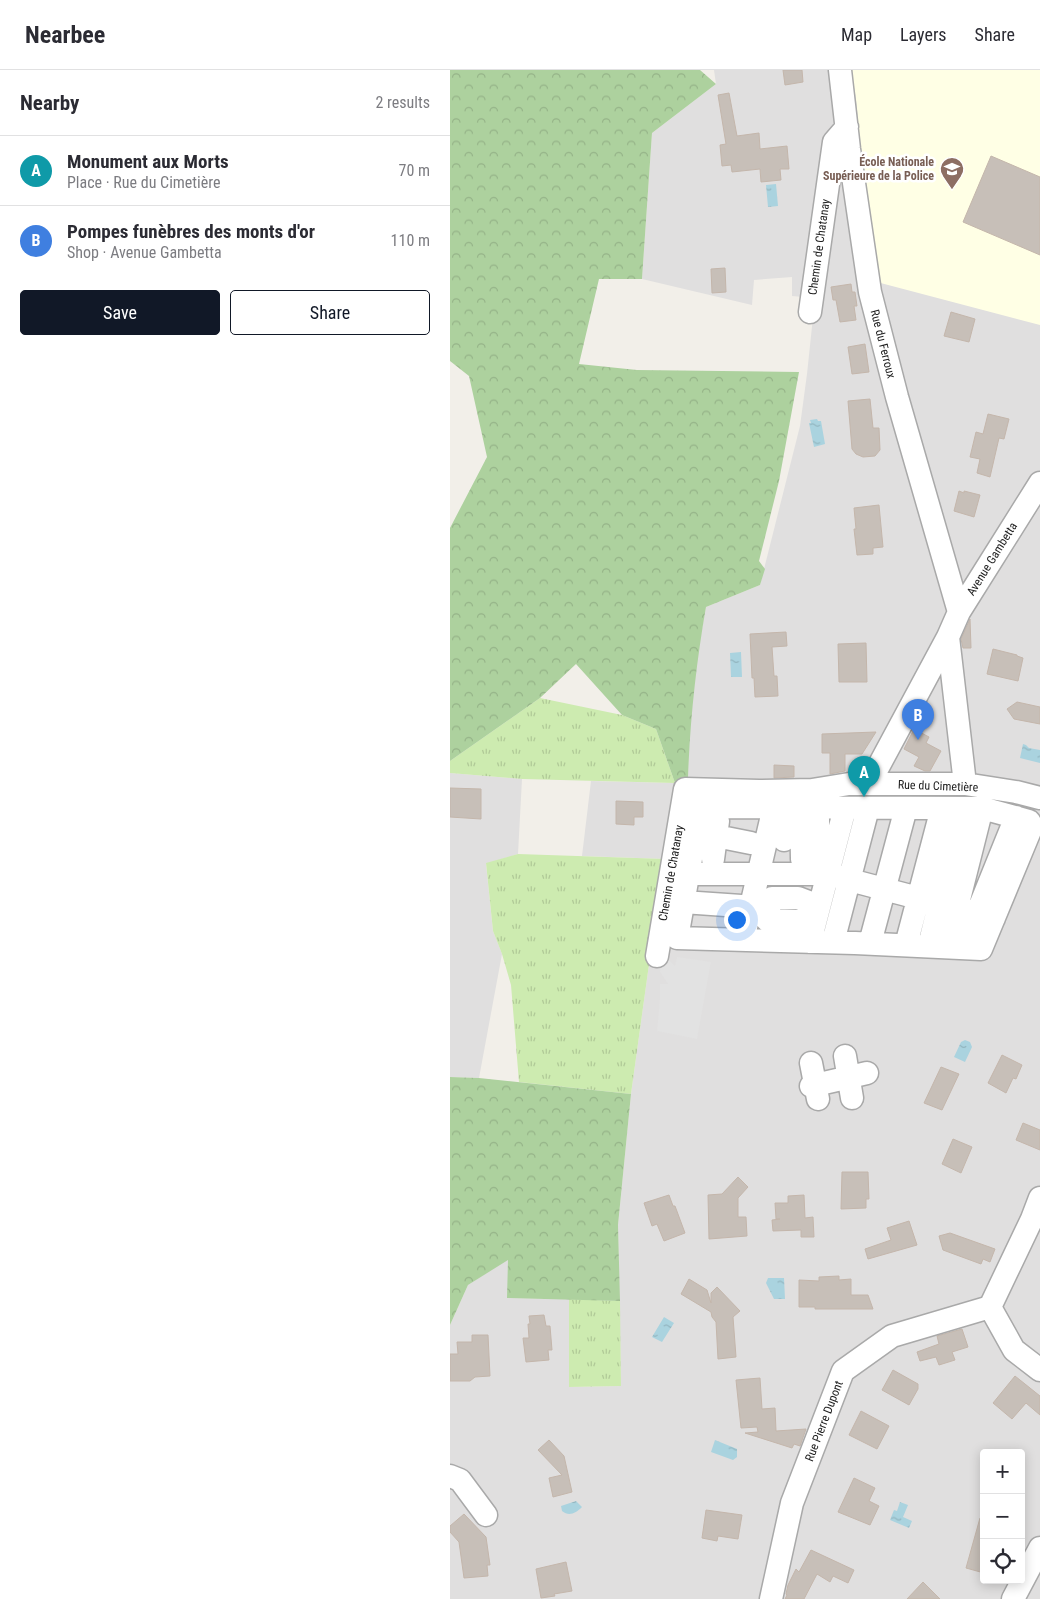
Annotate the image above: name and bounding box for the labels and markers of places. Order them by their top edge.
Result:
place label: École Nationale Supérieure de la Police [823,154,934,183]
school or university icon: École Nationale Supérieure de la Police [939,156,965,190]
pin: B [902,699,934,740]
pin: A [848,756,880,797]

